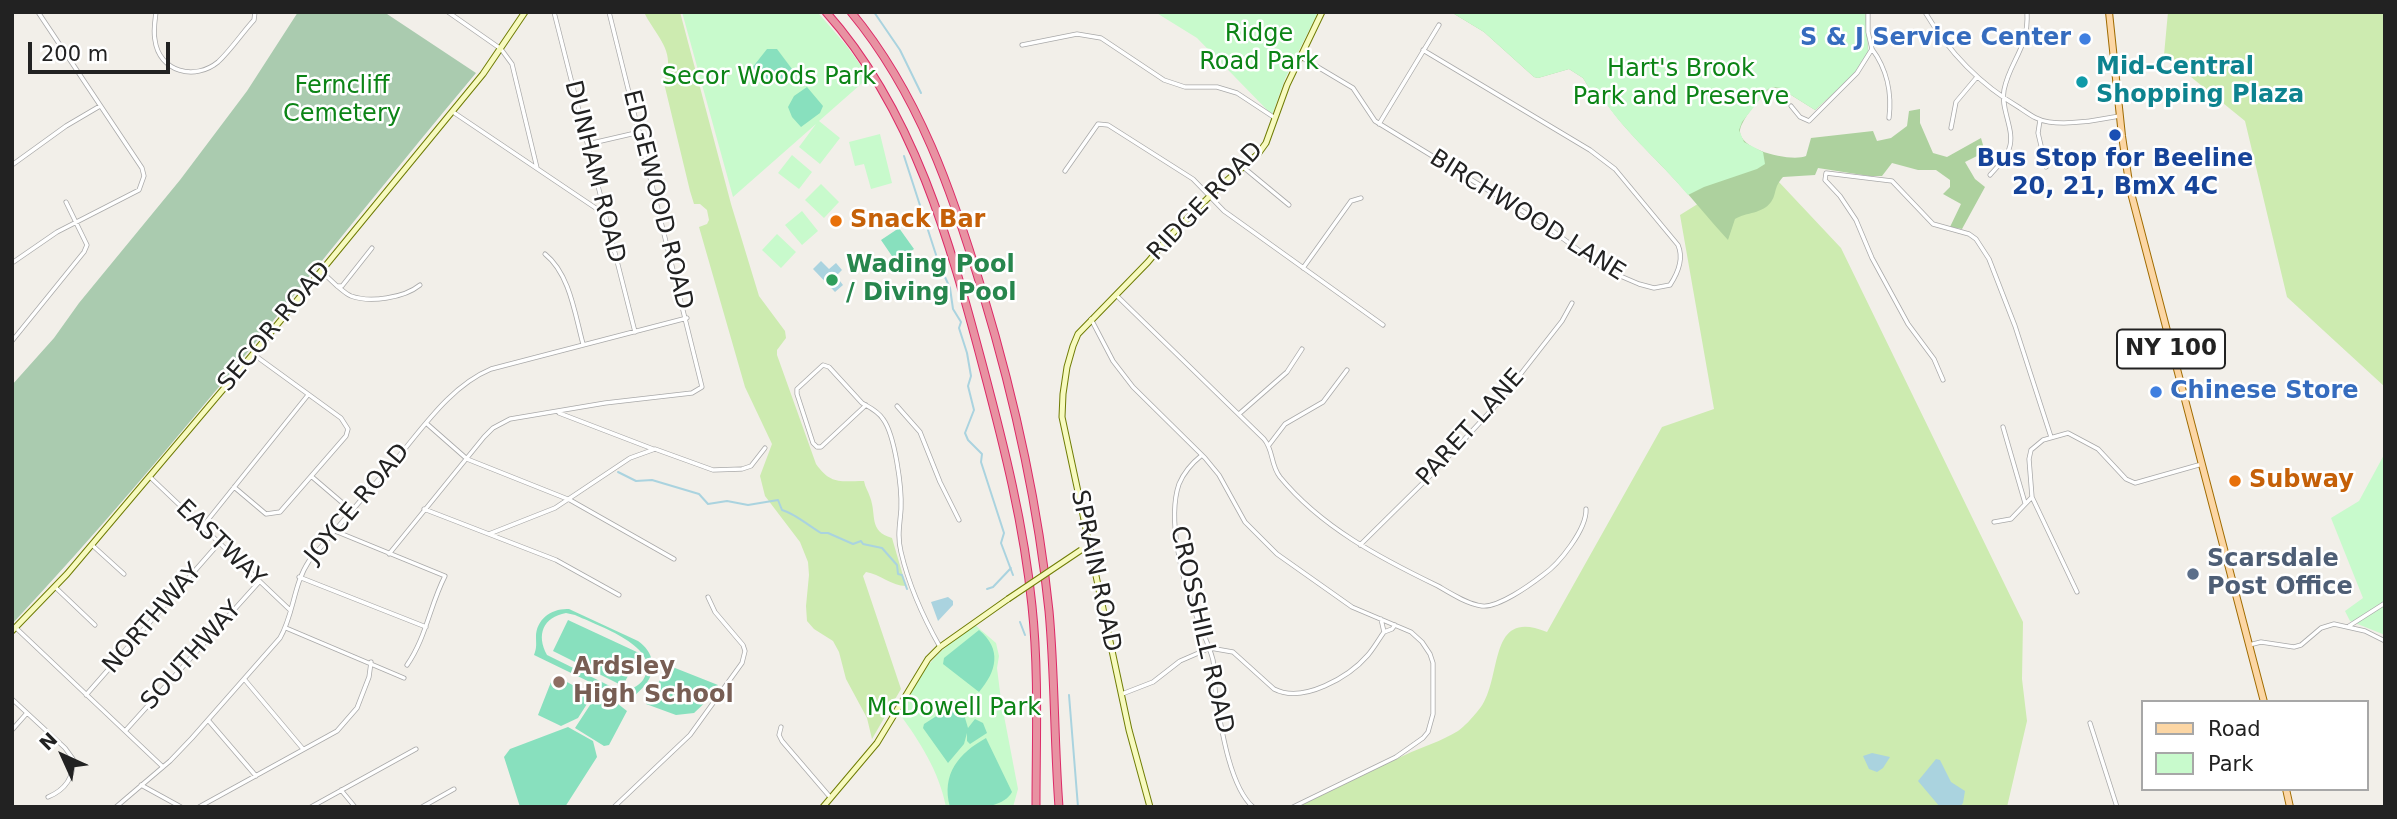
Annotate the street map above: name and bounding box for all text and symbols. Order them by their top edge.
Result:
park label: Ridge Road Park [1199,21,1319,77]
place label: S & J Service Center [1800,25,2071,53]
scale bar [32,28,173,72]
marker: S & J Service Center [2077,31,2093,47]
text: 200 m [41,42,108,66]
place label: Mid-Central Shopping Plaza [2096,54,2304,110]
park label: Hart's Brook Park and Preserve [1573,56,1789,112]
park label: Secor Woods Park [662,64,876,92]
park label: Ferncliff Cemetery [283,73,401,129]
marker: Mid-Central Shopping Plaza [2074,74,2090,90]
street label: DUNHAM ROAD [557,78,631,266]
street label: EDGEWOOD ROAD [616,87,698,313]
marker: Bus Stop for Beeline 20, 21, BmX 4C [2107,127,2123,143]
street label: RIDGE ROAD [1142,137,1270,267]
street label: BIRCHWOOD LANE [1424,144,1630,288]
place label: Bus Stop for Beeline 20, 21, BmX 4C [1977,146,2253,202]
place label: Snack Bar [850,207,985,235]
marker: Snack Bar [828,213,844,229]
place label: Wading Pool / Diving Pool [846,252,1017,308]
street label: SECOR ROAD [212,256,338,398]
marker: Wading Pool / Diving Pool [824,272,840,288]
road number: NY 100 [2117,330,2225,368]
street label: PARET LANE [1411,364,1531,492]
place label: Chinese Store [2170,378,2359,406]
marker: Chinese Store [2148,384,2164,400]
street label: JOYCE ROAD [300,438,416,570]
place label: Subway [2249,467,2354,495]
marker: Subway [2227,473,2243,489]
street label: SPRAIN ROAD [1064,488,1126,654]
street label: EASTWAY [169,494,271,594]
street label: CROSSHILL ROAD [1163,523,1239,737]
place label: Scarsdale Post Office [2207,546,2353,602]
street label: NORTHWAY [97,558,209,680]
marker: Scarsdale Post Office [2185,566,2201,582]
street label: SOUTHWAY [136,596,248,716]
place label: Ardsley High School [573,654,734,710]
marker: Ardsley High School [551,674,567,690]
park label: McDowell Park [867,695,1041,723]
legend [2142,700,2369,791]
text: Road [2208,717,2261,741]
north arrow [28,721,98,791]
text: N [35,728,62,755]
text: Park [2208,752,2253,776]

